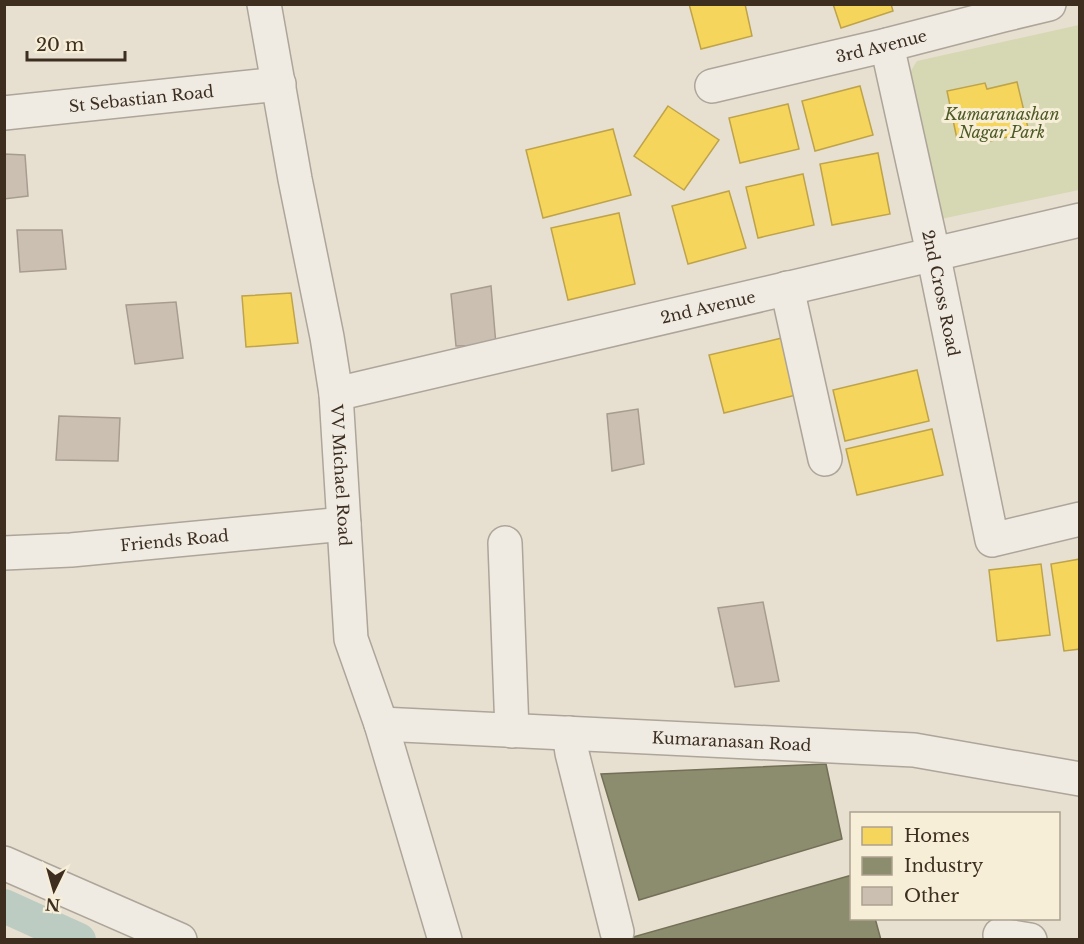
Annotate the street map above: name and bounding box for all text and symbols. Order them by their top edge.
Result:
scale bar [27,24,124,62]
street label: 3rd Avenue [834,25,929,67]
text: 20 m [36,34,84,56]
street label: St Sebastian Road [68,81,215,116]
park label: Kumaranashan Nagar Park [944,104,1059,142]
street label: 2nd Cross Road [918,228,964,358]
street label: 2nd Avenue [659,286,757,328]
street label: VV Michael Road [327,403,355,547]
street label: Friends Road [119,525,230,555]
street label: Kumaranasan Road [651,727,812,755]
legend [850,812,1060,920]
text: Homes [904,825,970,847]
text: Industry [904,855,984,877]
north arrow [24,860,84,920]
text: Other [904,885,960,907]
text: N [44,894,61,916]

